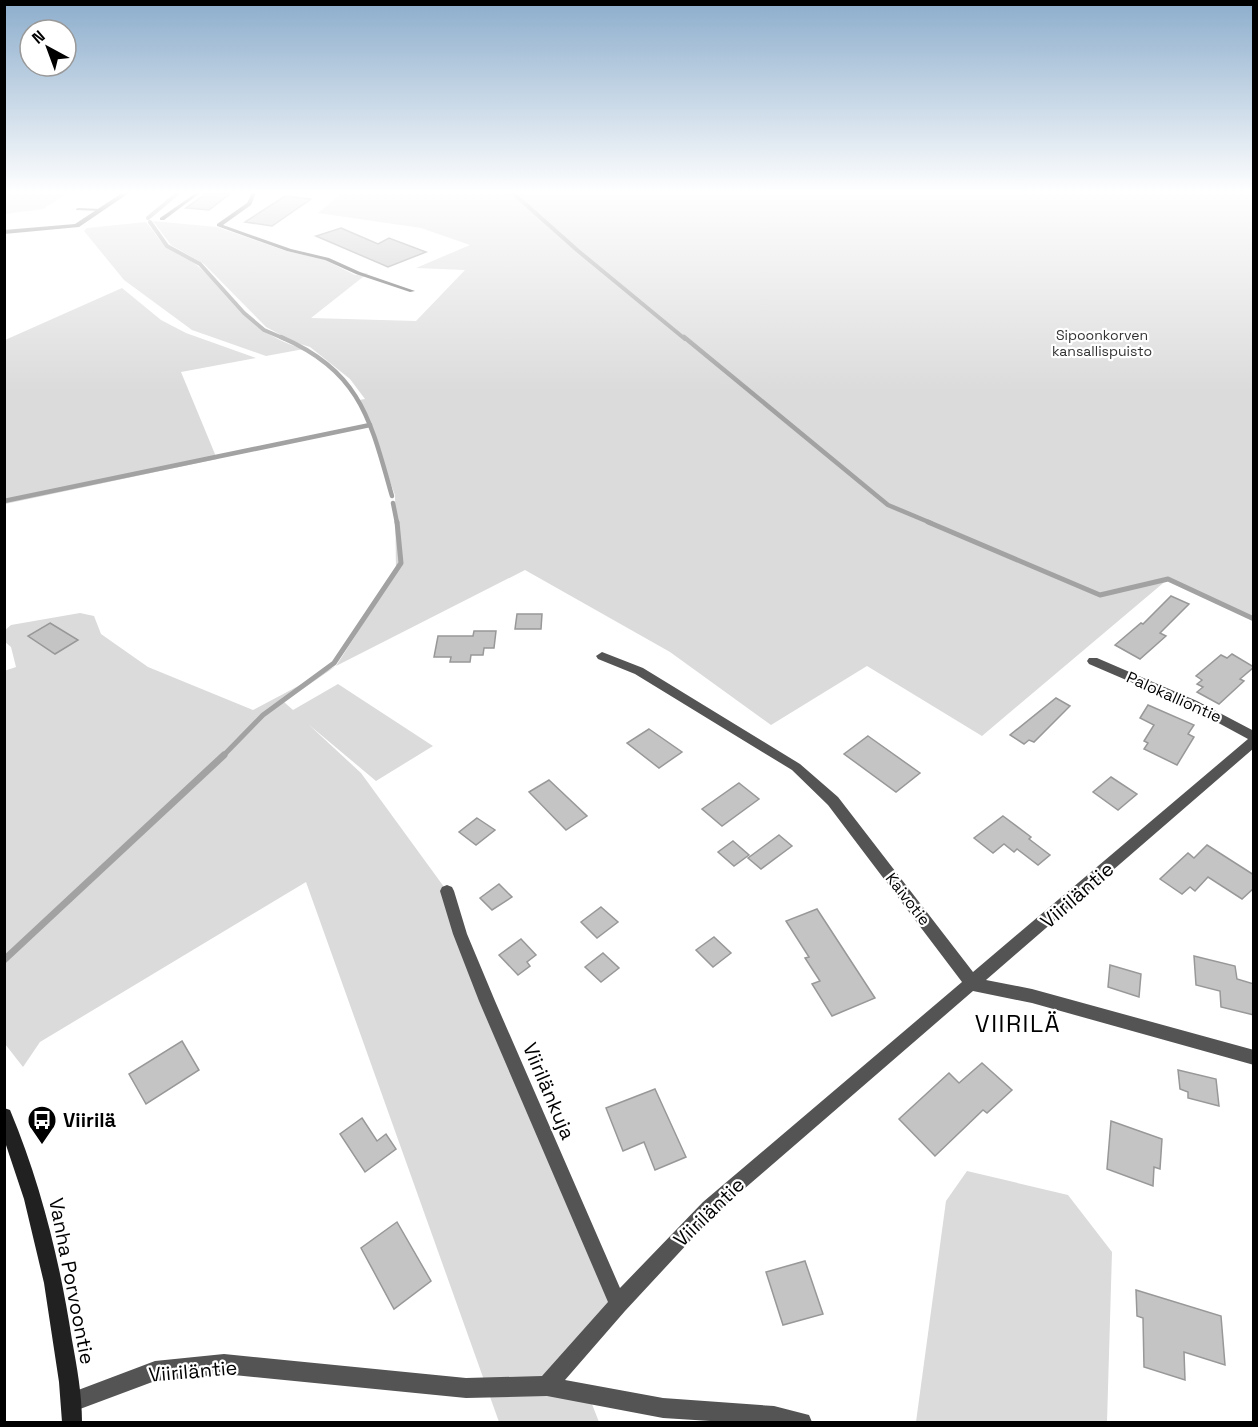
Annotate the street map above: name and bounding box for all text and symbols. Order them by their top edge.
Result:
north arrow [18,18,78,78]
text: N [28,26,49,49]
park label: Sipoonkorven kansallispuisto [1052,326,1152,360]
street label: Palokalliontie [1123,667,1225,727]
street label: Viiriläntie [1035,856,1119,934]
street label: Kaivotie [881,868,935,930]
district label: VIIRILÄ [975,1008,1061,1039]
street label: Viirilänkuja [517,1039,581,1143]
bus stop icon: Viirilä [26,1104,58,1146]
place label: Viirilä [63,1107,117,1133]
street label: Viiriläntie [668,1172,750,1252]
street label: Vanha Porvoontie [43,1196,101,1366]
street label: Viiriläntie [148,1354,238,1388]

